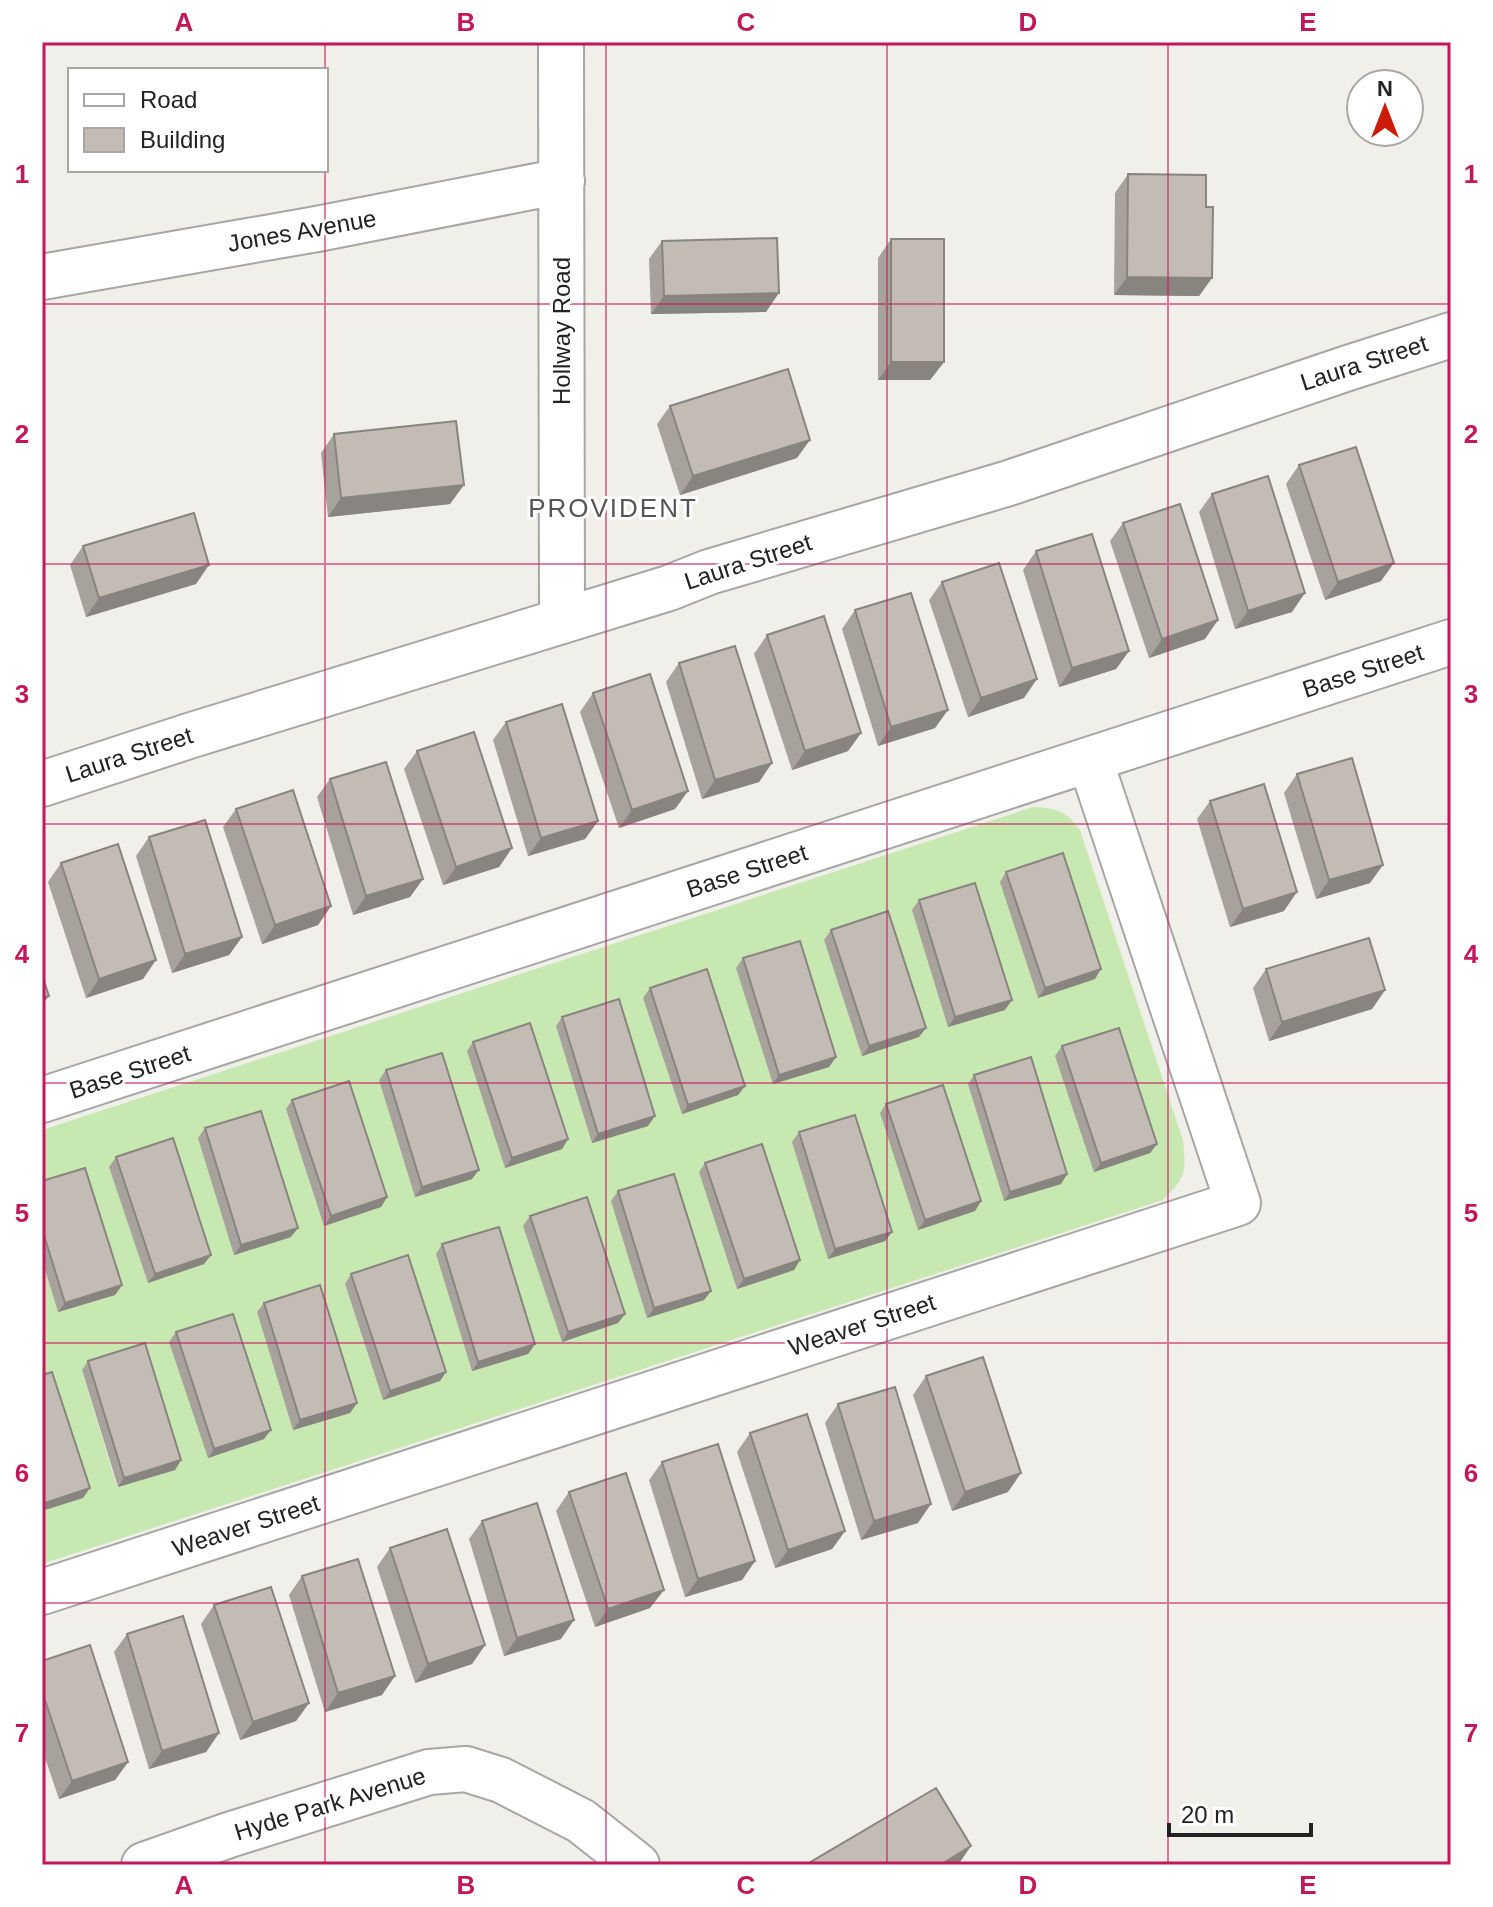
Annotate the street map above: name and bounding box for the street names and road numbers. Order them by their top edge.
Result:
street label: Jones Avenue [226,204,378,257]
street label: Hollway Road [548,257,575,405]
street label: Laura Street [1297,329,1431,396]
street label: Laura Street [681,528,815,595]
street label: Base Street [1299,638,1427,703]
street label: Laura Street [62,721,196,788]
street label: Base Street [683,838,811,903]
street label: Base Street [66,1039,194,1104]
street label: Weaver Street [785,1288,939,1361]
street label: Weaver Street [169,1489,323,1562]
street label: Hyde Park Avenue [231,1762,429,1845]

